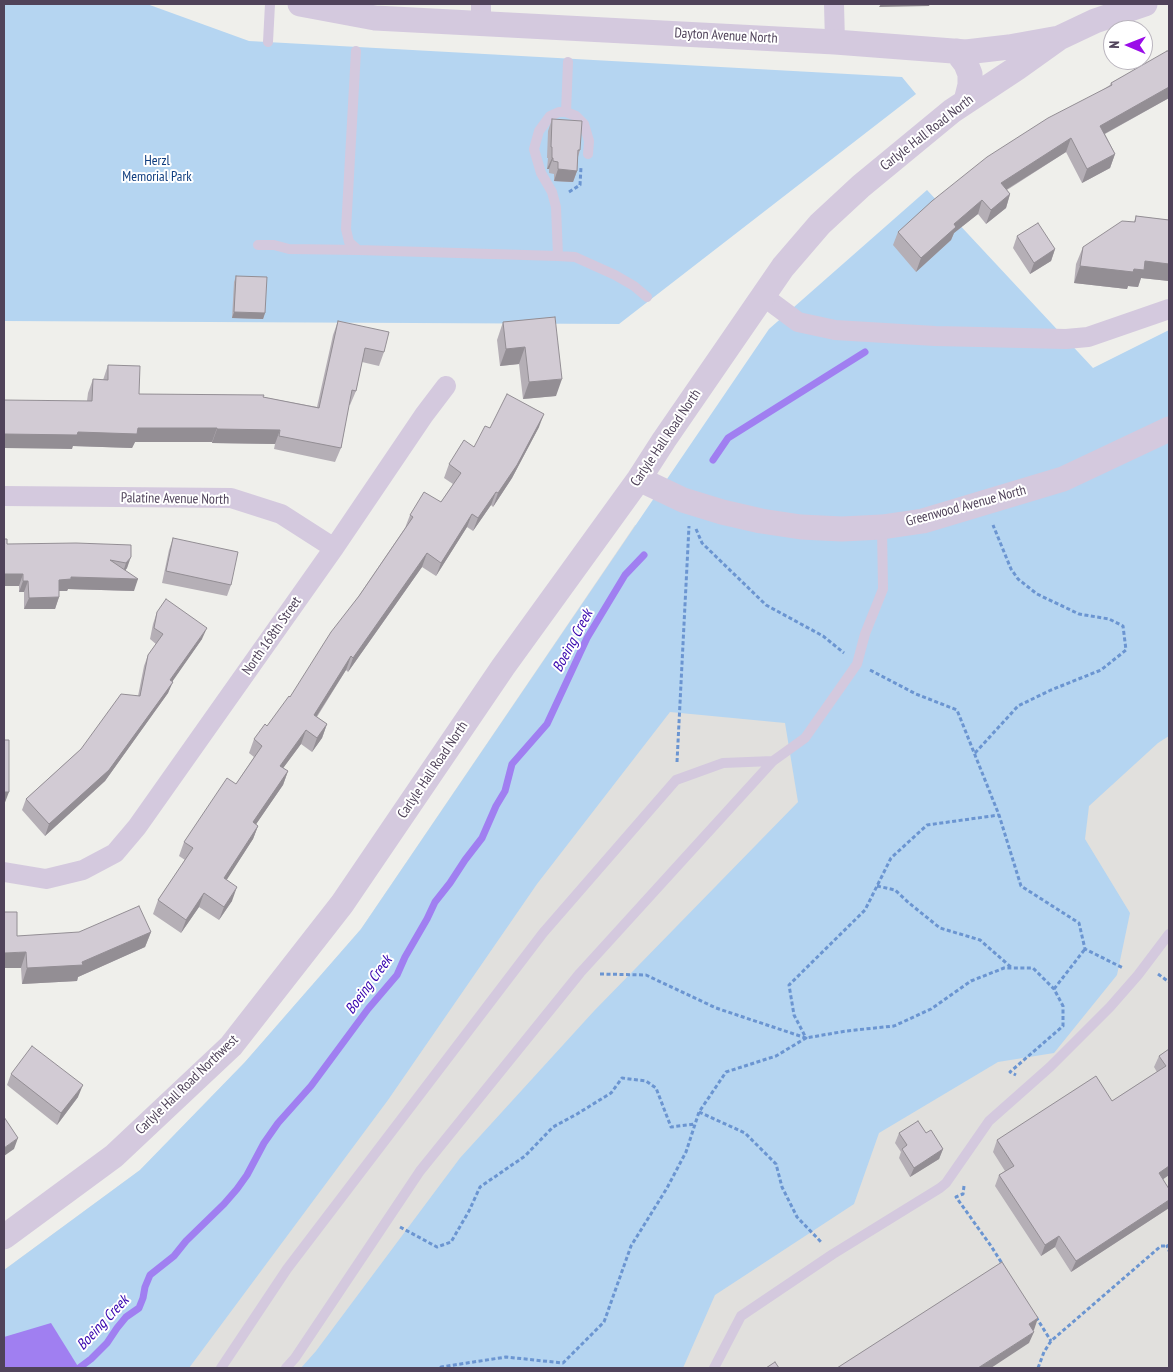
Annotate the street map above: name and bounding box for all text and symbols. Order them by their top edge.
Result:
north arrow [1103,20,1153,70]
street label: Dayton Avenue North [674,25,778,47]
text: N [1105,41,1123,49]
street label: Carlyle Hall Road North [877,91,977,175]
park label: Herzl Memorial Park [122,153,192,186]
street label: Carlyle Hall Road North [627,386,705,490]
street label: Greenwood Avenue North [904,482,1028,530]
street label: Palatine Avenue North [121,490,229,508]
street label: North 168th Street [239,594,305,678]
water label: Boeing Creek [549,607,597,675]
street label: Carlyle Hall Road North [394,718,472,822]
water label: Boeing Creek [342,952,396,1018]
street label: Carlyle Hall Road Northwest [132,1032,242,1138]
water label: Boeing Creek [73,1292,133,1354]

